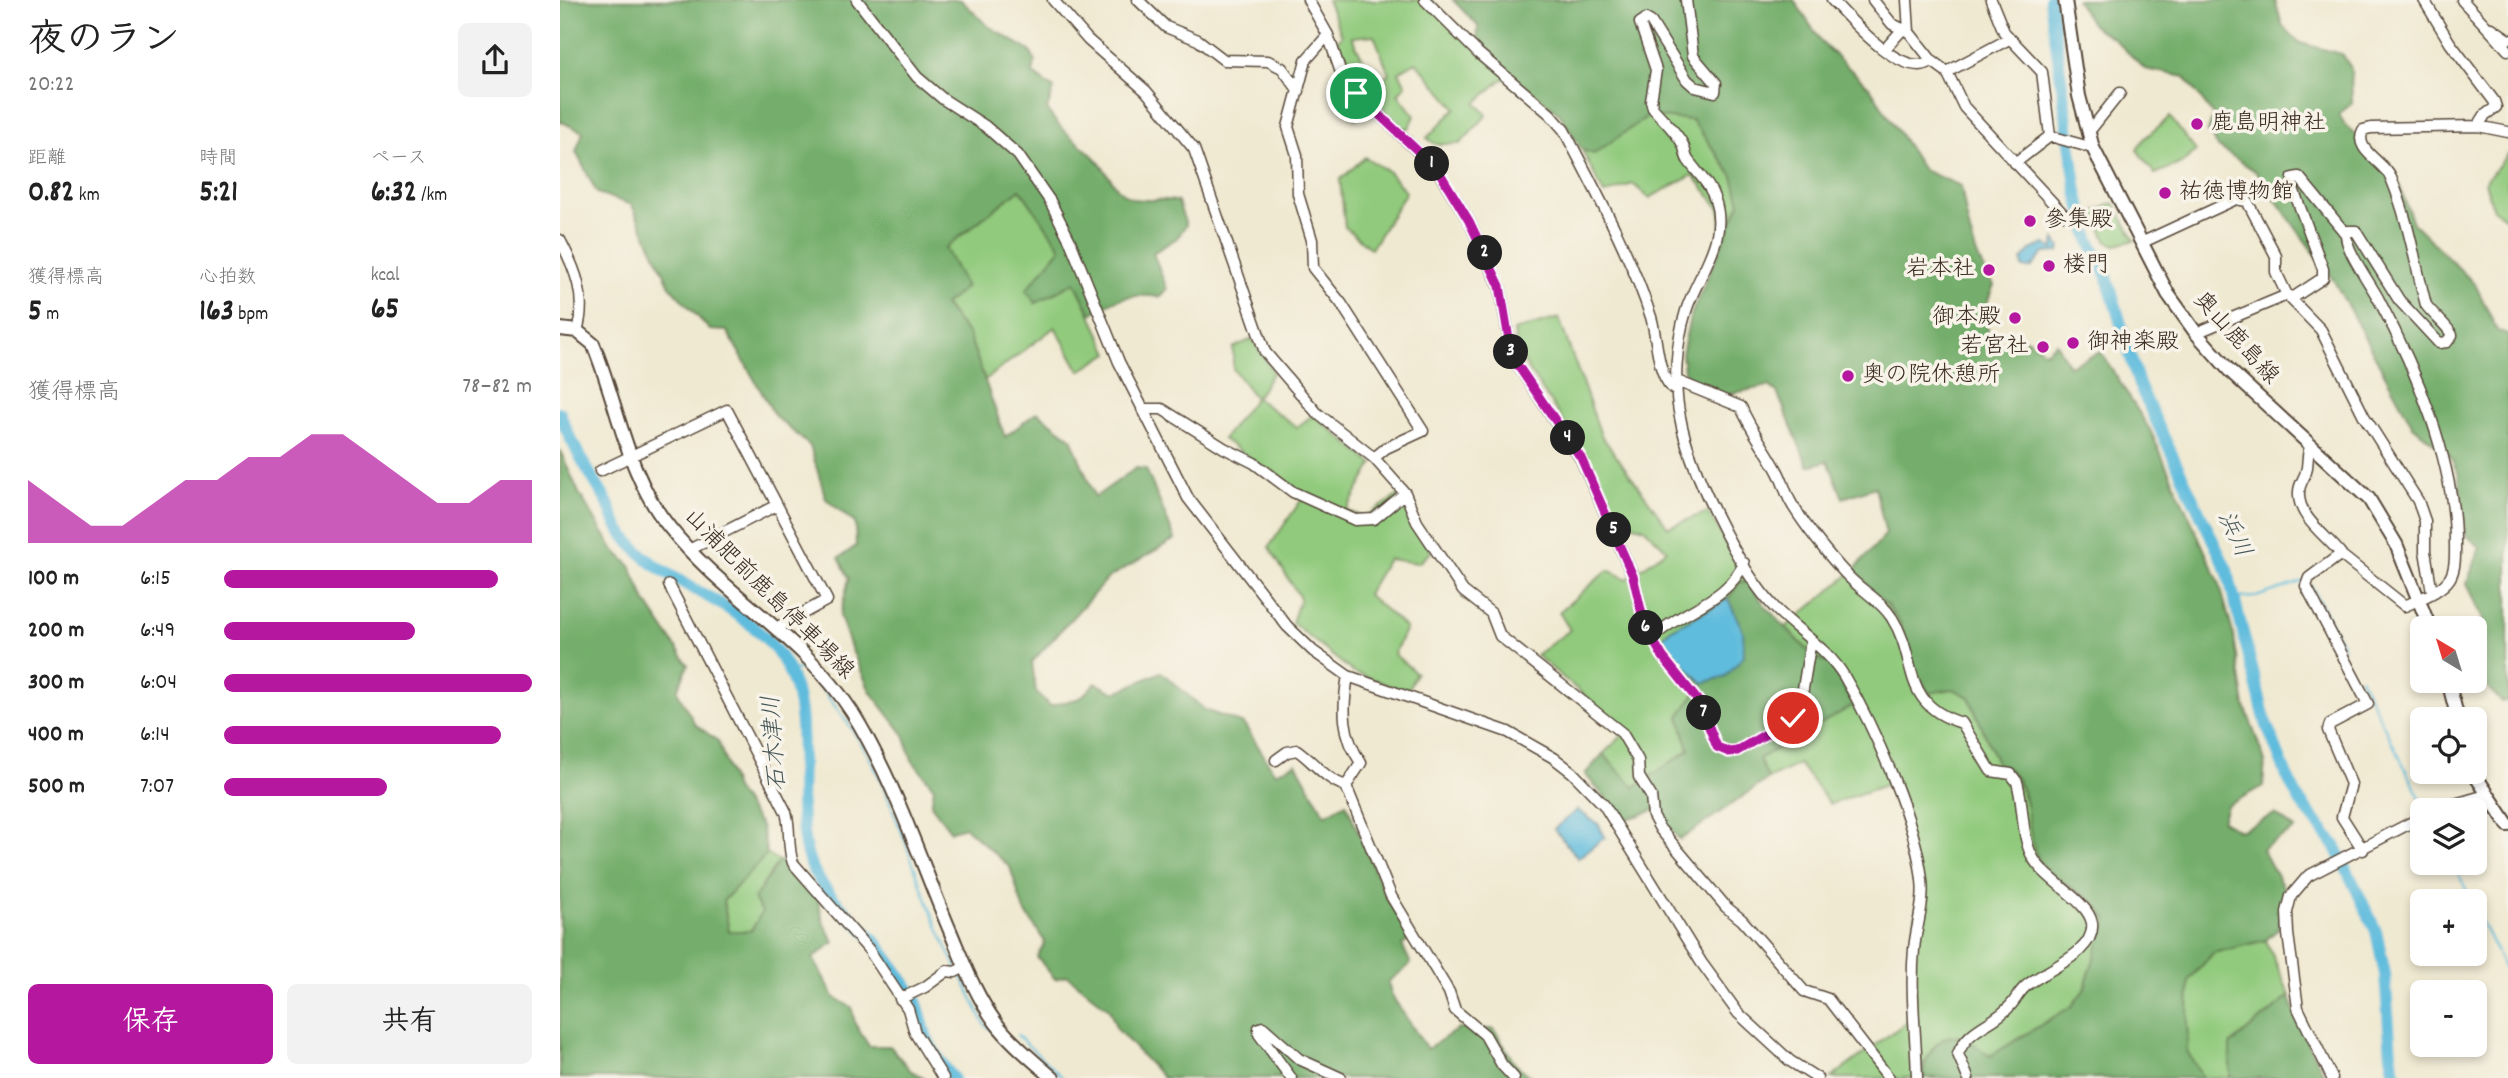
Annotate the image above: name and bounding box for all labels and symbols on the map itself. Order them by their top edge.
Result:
pin [1326,63,1386,123]
place label: 鹿島明神社 [2211,108,2326,141]
marker: 鹿島明神社 [2189,116,2205,132]
pin: 1 [1414,146,1450,182]
place label: 祐徳博物館 [2179,177,2294,210]
marker: 祐徳博物館 [2157,185,2173,201]
place label: 參集殿 [2044,205,2113,238]
marker: 參集殿 [2022,213,2038,229]
pin: 2 [1468,236,1502,270]
place label: 楼門 [2063,250,2109,283]
place label: 岩本社 [1906,254,1975,287]
marker: 楼門 [2041,258,2057,274]
marker: 岩本社 [1981,262,1997,278]
street label: 奥山鹿島線 [2184,285,2286,393]
place label: 御本殿 [1932,302,2001,335]
marker: 御本殿 [2007,310,2023,326]
place label: 御神楽殿 [2087,327,2179,360]
place label: 若宮社 [1960,331,2029,364]
pin: 3 [1494,334,1528,370]
marker: 御神楽殿 [2065,335,2081,351]
marker: 若宮社 [2035,339,2051,355]
place label: 奥の院休憩所 [1862,360,2000,393]
marker: 奥の院休憩所 [1840,368,1856,384]
pin: 4 [1550,420,1586,456]
street label: 山浦肥前鹿島停車場線 [675,502,861,688]
water label: 浜川 [2207,506,2259,564]
pin: 5 [1596,512,1632,548]
pin: 6 [1628,610,1664,646]
north arrow [2410,616,2487,693]
pin [1763,688,1823,748]
water label: 石木津川 [756,694,796,792]
pin: 7 [1686,696,1722,730]

